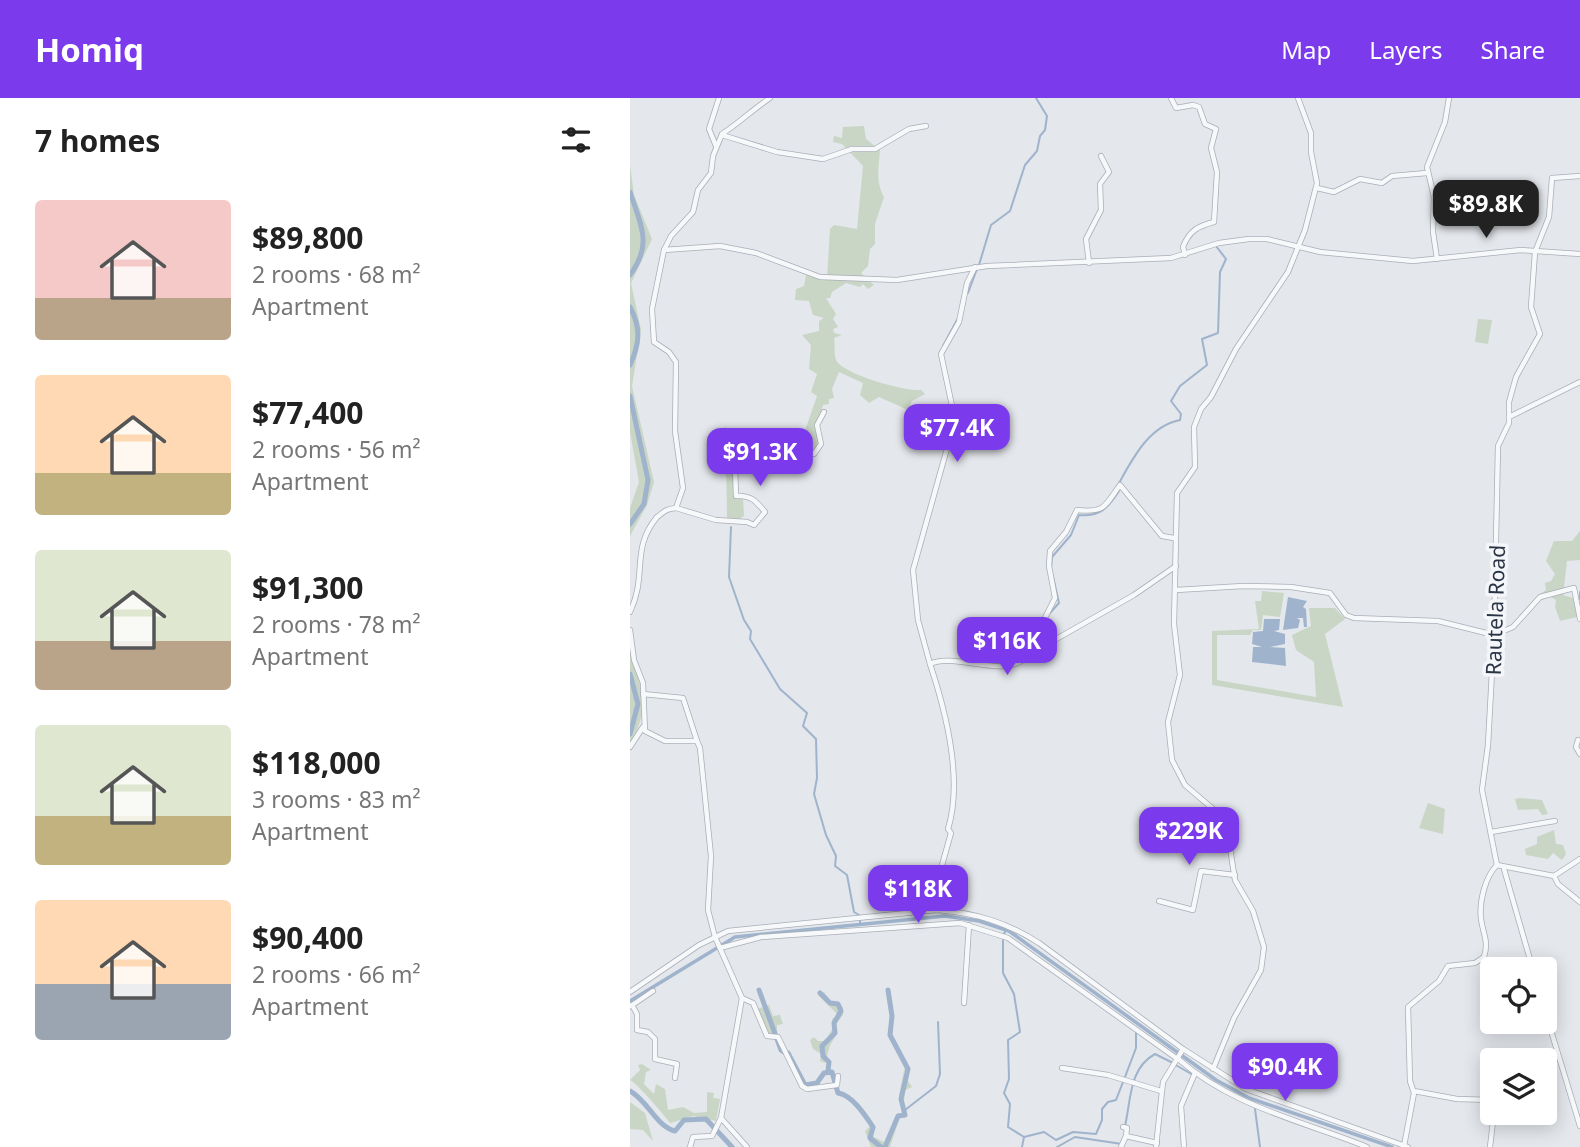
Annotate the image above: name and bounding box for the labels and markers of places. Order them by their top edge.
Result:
pin: $89.8K [1429,180,1543,240]
pin: $77.4K [900,404,1014,464]
pin: $91.3K [703,428,817,488]
pin: $116K [958,618,1056,677]
pin: $229K [1140,808,1238,867]
pin: $118K [869,866,967,925]
pin: $90.4K [1228,1044,1342,1103]

